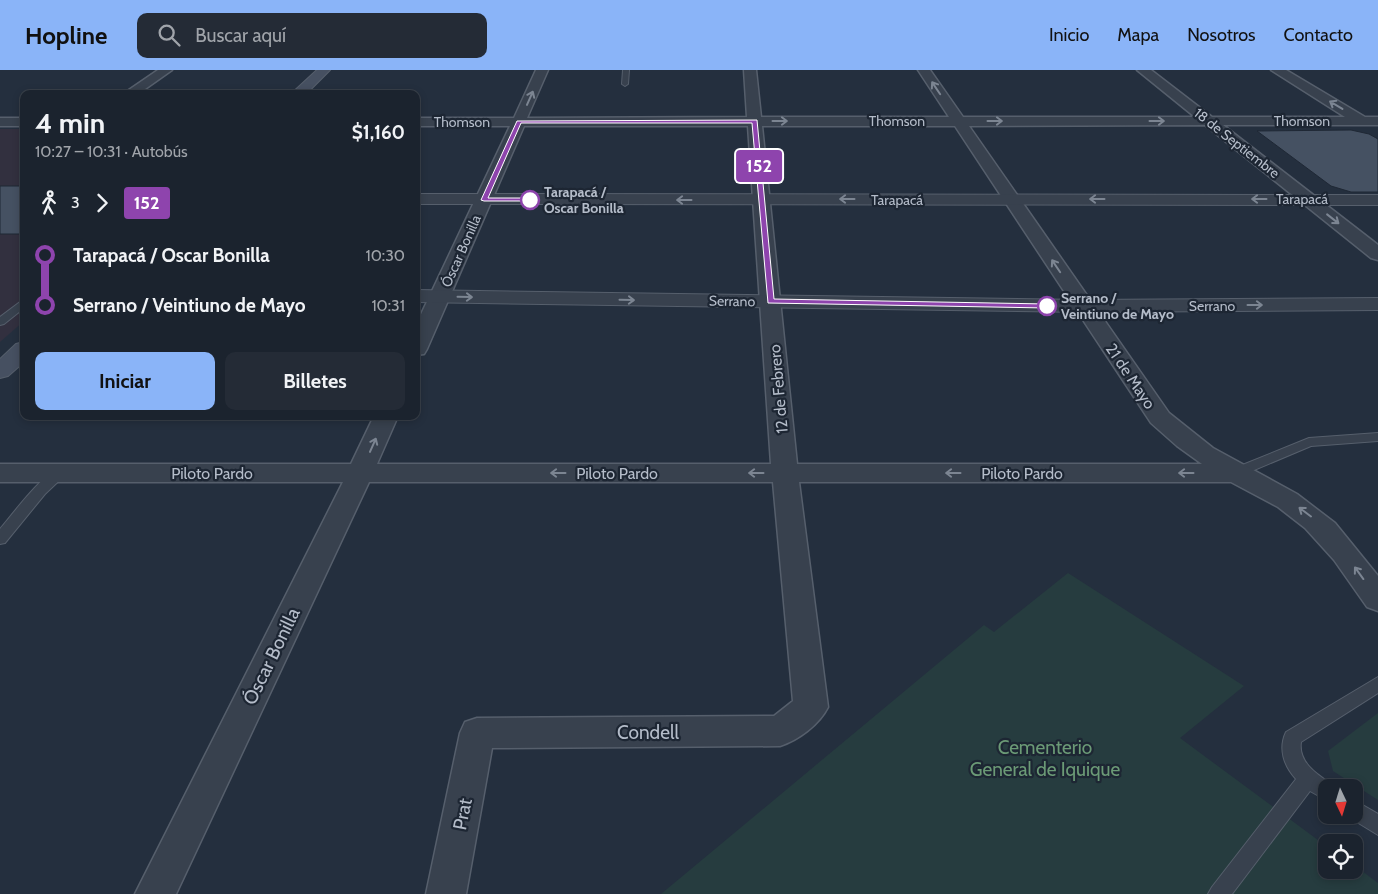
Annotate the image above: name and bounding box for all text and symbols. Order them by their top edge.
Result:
search box [137,13,487,58]
text: Hopline [25,21,107,50]
icon: search [155,21,183,49]
text: Buscar aquí [195,24,286,47]
text: Inicio [1049,24,1089,46]
text: Mapa [1117,24,1159,46]
text: Nosotros [1187,24,1256,46]
text: Contacto [1284,24,1353,46]
one-way arrow [931,81,941,95]
one-way arrow [525,91,535,106]
one-way arrow [1330,99,1344,109]
street label: 18 de Septiembre [1191,104,1283,182]
text: 4 min [35,106,105,140]
street label: Thomson [869,112,925,130]
street label: Thomson [1274,112,1330,130]
street label: Thomson [434,113,490,131]
one-way arrow [772,116,788,126]
one-way arrow [986,116,1003,126]
one-way arrow [1149,116,1165,126]
text: $1,160 [352,121,405,144]
text: 10:27 – 10:31 · Autobús [35,142,188,161]
line badge: 152 [730,150,788,182]
text: 152 [746,155,772,177]
place label: Tarapacá / Oscar Bonilla [544,183,624,217]
icon: walk [35,189,63,217]
icon: forward [88,189,116,217]
marker: Tarapacá / Oscar Bonilla [520,190,540,210]
street label: Tarapacá [1276,190,1328,208]
street label: Tarapacá [871,191,923,209]
text: 152 [134,192,160,214]
text: 3 [71,193,80,212]
one-way arrow [839,194,856,204]
one-way arrow [1089,194,1106,204]
one-way arrow [1252,194,1268,204]
one-way arrow [677,195,693,205]
street label: Óscar Bonilla [437,212,485,290]
one-way arrow [1326,213,1339,224]
text: Tarapacá / Oscar Bonilla [73,244,270,267]
text: 10:30 [365,246,405,265]
one-way arrow [1051,259,1061,273]
place label: Serrano / Veintiuno de Mayo [1061,289,1174,323]
one-way arrow [456,292,473,302]
street label: Serrano [709,292,756,310]
text: Serrano / Veintiuno de Mayo [73,294,306,317]
one-way arrow [619,295,635,304]
text: 10:31 [371,296,405,315]
marker: Serrano / Veintiuno de Mayo [1037,296,1057,316]
street label: Serrano [1189,297,1235,315]
one-way arrow [1246,300,1263,310]
street label: 21 de Mayo [1102,340,1159,413]
street label: 12 de Febrero [765,343,792,434]
button: Iniciar [35,352,215,410]
button: Billetes [225,352,405,410]
one-way arrow [369,438,379,453]
street label: Piloto Pardo [171,464,253,483]
street label: Piloto Pardo [576,464,658,483]
street label: Piloto Pardo [981,464,1063,483]
one-way arrow [551,468,567,478]
one-way arrow [748,468,764,478]
one-way arrow [946,468,962,478]
one-way arrow [1178,468,1194,478]
one-way arrow [1299,507,1312,518]
one-way arrow [1353,567,1364,580]
street label: Óscar Bonilla [237,604,305,708]
street label: Condell [617,721,679,744]
park label: Cementerio General de Iquique [970,736,1120,781]
north arrow [1318,779,1362,824]
map controls [1318,779,1363,879]
street label: Prat [448,796,477,832]
button: locate [1318,834,1363,879]

